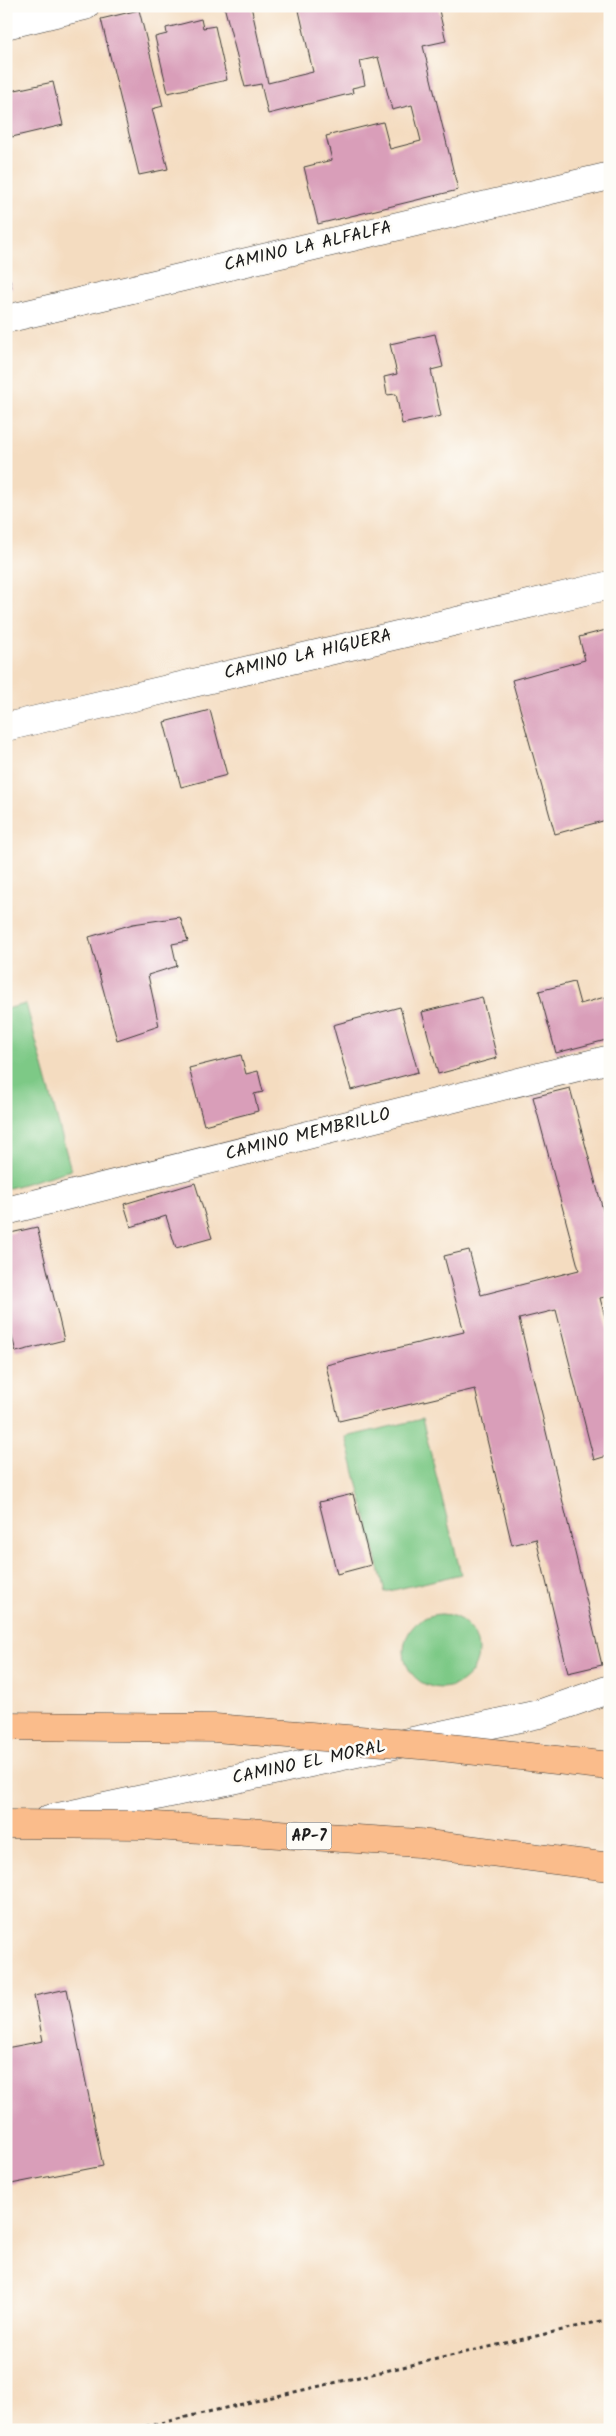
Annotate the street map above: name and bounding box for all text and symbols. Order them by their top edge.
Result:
street label: CAMINO LA ALFALFA [221,214,395,280]
street label: CAMINO LA HIGUERA [221,622,395,688]
street label: CAMINO MEMBRILLO [222,1100,394,1170]
street label: CAMINO EL MORAL [230,1733,388,1793]
road number: AP-7 [286,1822,332,1850]

